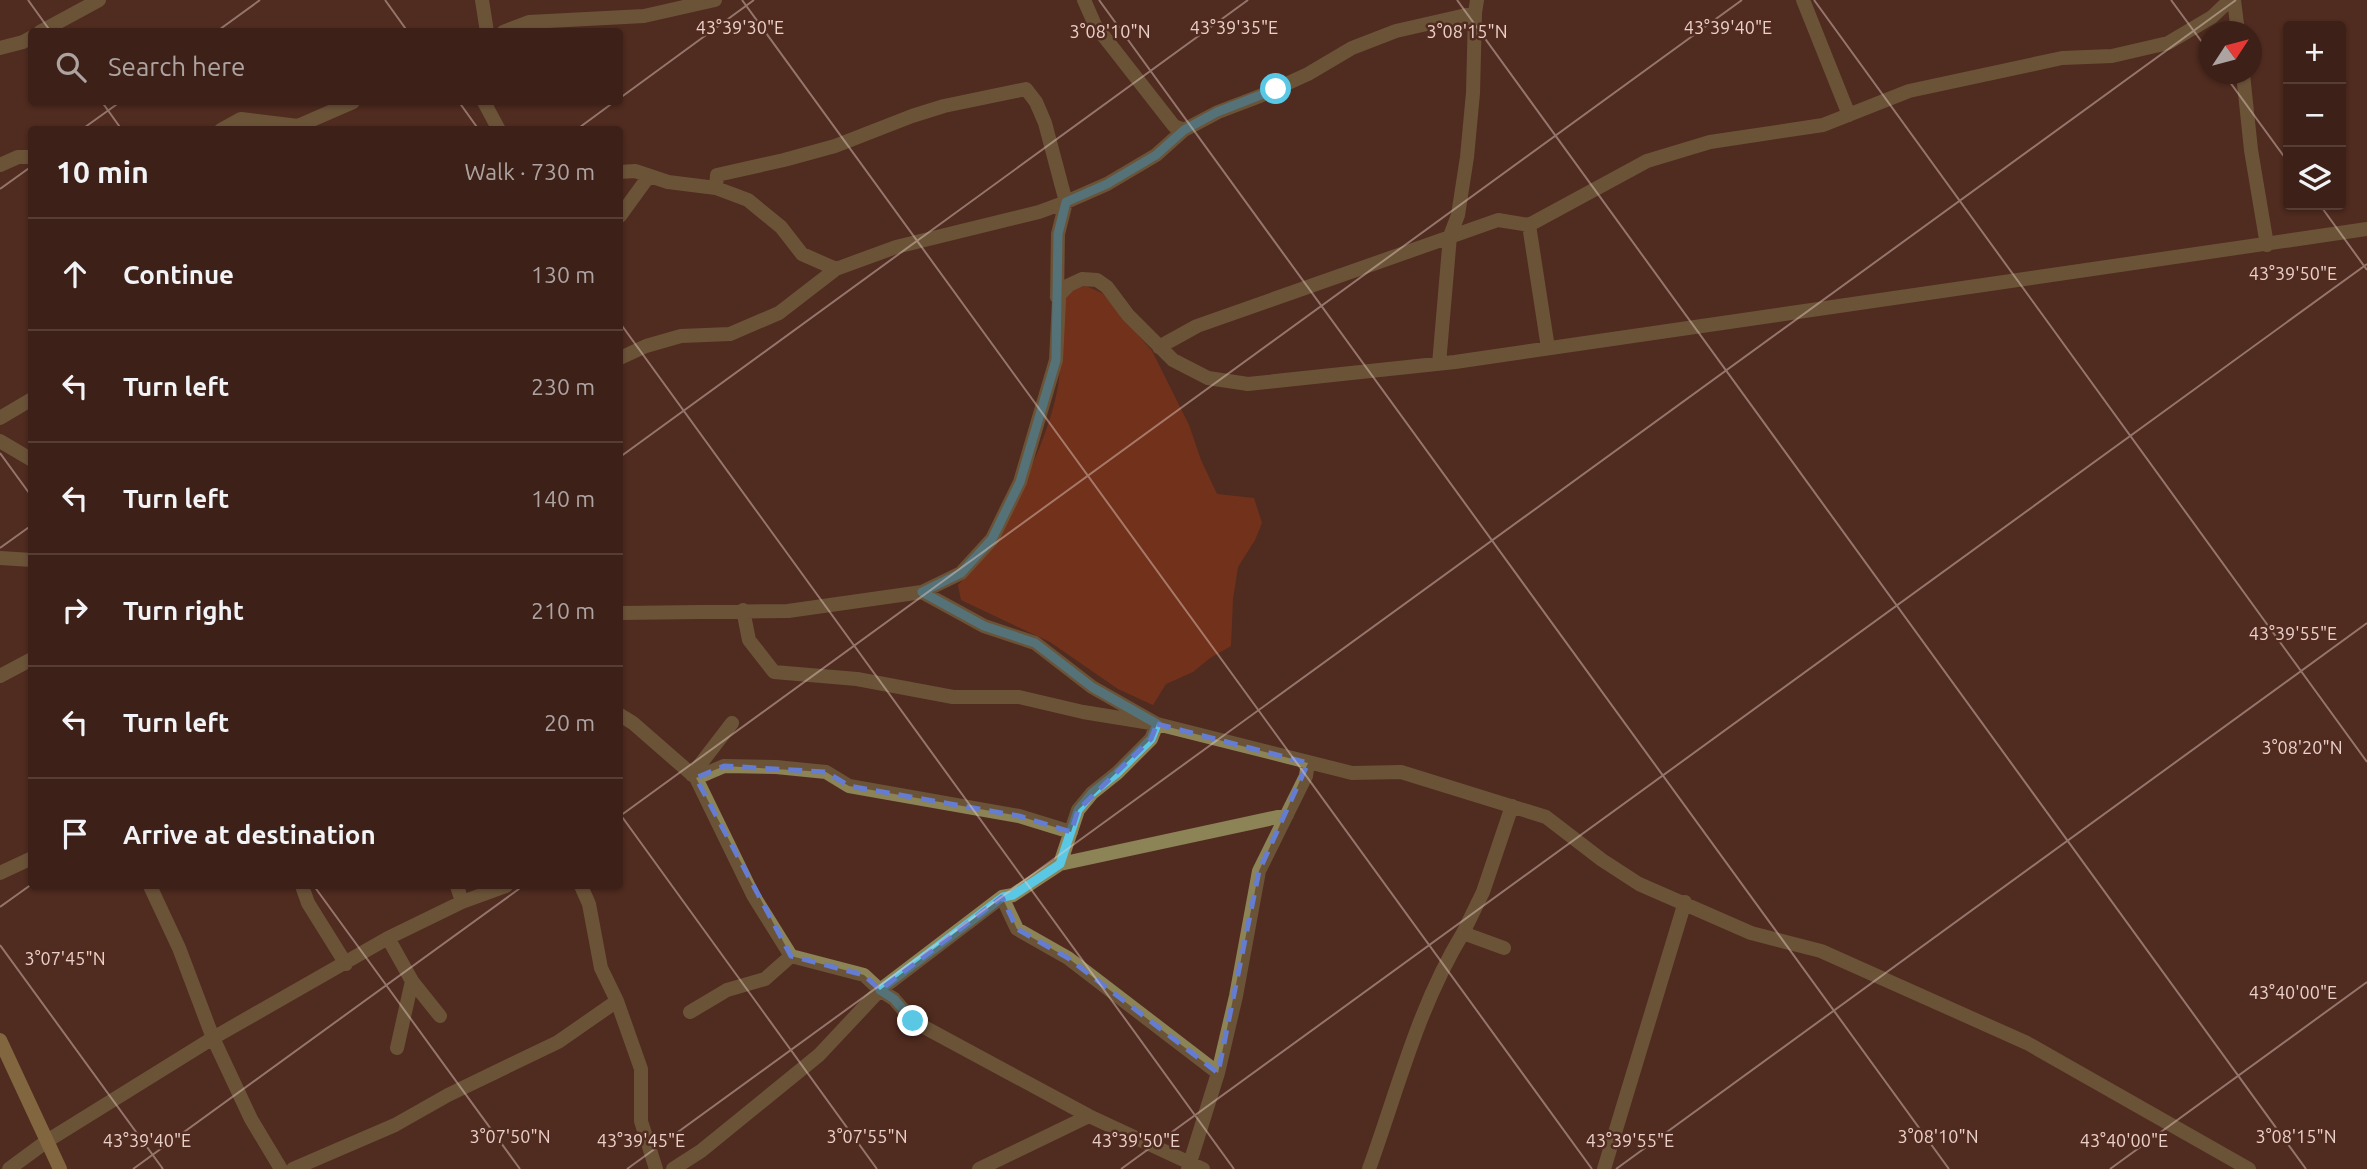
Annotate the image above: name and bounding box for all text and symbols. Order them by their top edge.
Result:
text: 43°39'30"E [696,17,784,37]
text: 43°39'35"E [1190,17,1278,37]
text: 43°39'40"E [1684,17,1772,37]
text: 3°08'10"N [1070,21,1150,41]
text: 3°08'15"N [1427,21,1507,41]
north arrow [2199,21,2262,84]
map controls [2283,21,2346,210]
button: + [2283,21,2346,84]
search box [28,28,623,105]
icon: search [52,48,90,86]
text: Search here [108,52,245,81]
route start [1260,73,1291,104]
button: − [2283,84,2346,147]
button: layers [2283,147,2346,210]
text: 10 min [56,155,149,189]
text: Walk · 730 m [464,159,595,184]
icon: ahead [56,255,94,293]
text: Continue [123,260,234,289]
text: 130 m [531,262,595,287]
text: 43°39'50"E [2249,263,2337,283]
icon: left [56,367,94,405]
text: Turn left [123,372,229,401]
text: 230 m [531,374,595,399]
icon: left [56,479,94,517]
text: Turn left [123,484,229,513]
text: 140 m [531,486,595,511]
icon: right [56,591,94,629]
text: Turn right [123,596,244,625]
text: 210 m [531,598,595,623]
text: 43°39'55"E [2249,623,2337,643]
icon: left [56,703,94,741]
text: Turn left [123,708,229,737]
text: 20 m [544,710,595,735]
text: 3°08'20"N [2262,737,2342,757]
icon: arrive [56,815,94,853]
text: Arrive at destination [123,820,376,849]
text: 3°07'45"N [25,948,105,968]
text: 43°40'00"E [2249,982,2337,1002]
route end [897,1005,928,1036]
text: 3°07'50"N [470,1126,550,1146]
text: 3°07'55"N [827,1126,907,1146]
text: 3°08'10"N [1898,1126,1978,1146]
text: 3°08'15"N [2256,1126,2336,1146]
text: 43°39'40"E [103,1130,191,1150]
text: 43°39'45"E [597,1130,685,1150]
text: 43°39'50"E [1092,1130,1180,1150]
text: 43°39'55"E [1586,1130,1674,1150]
text: 43°40'00"E [2080,1130,2168,1150]

